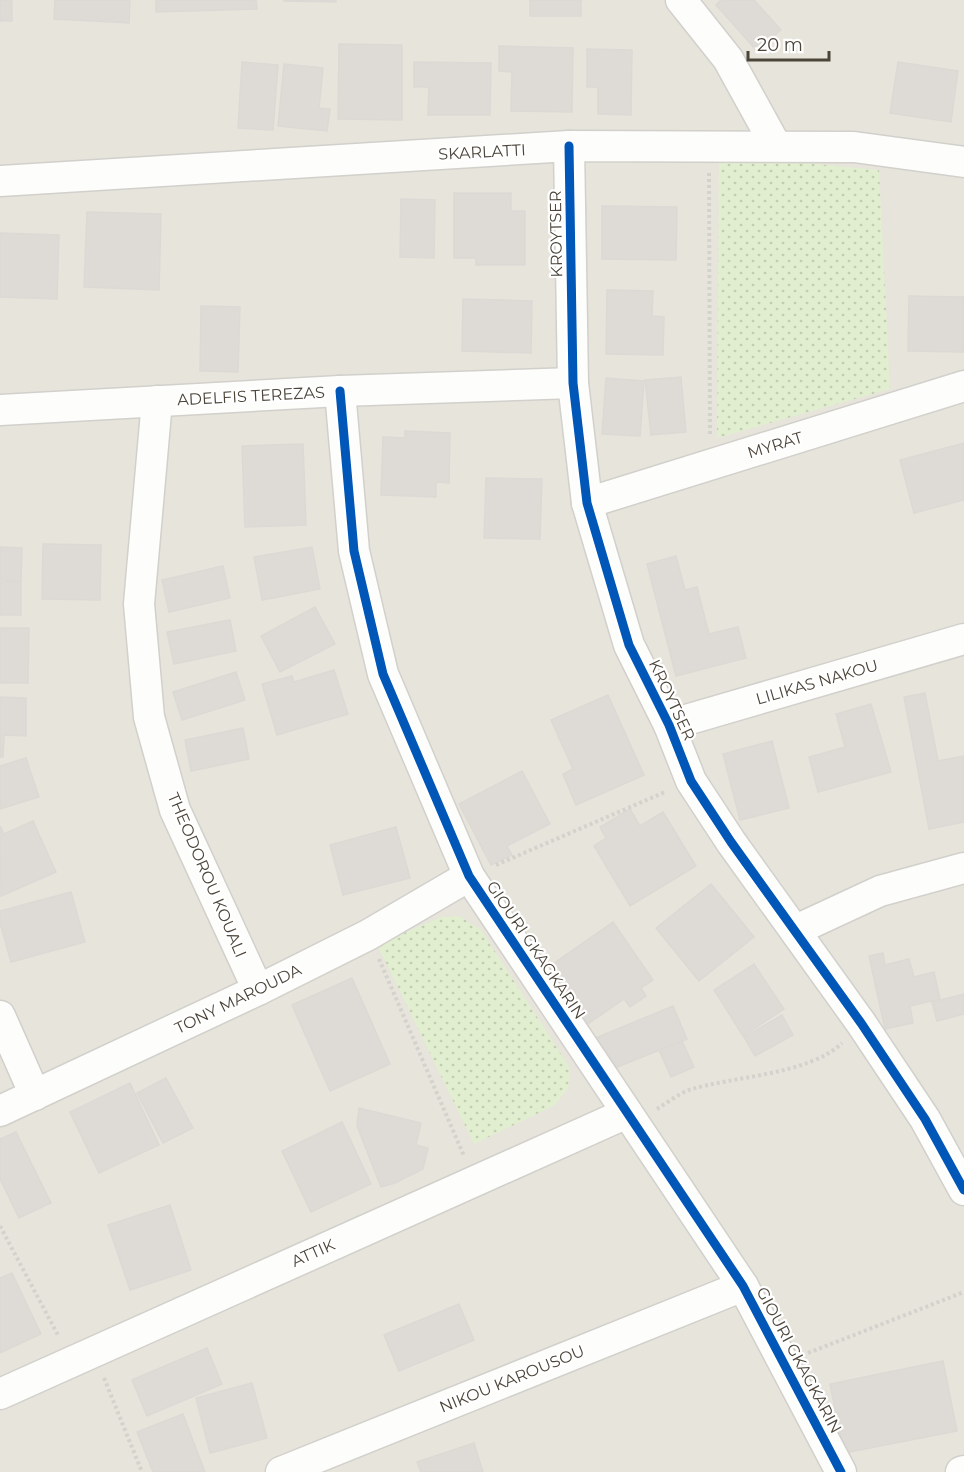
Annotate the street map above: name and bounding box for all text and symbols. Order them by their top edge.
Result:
scale bar [748,24,829,62]
text: 20 m [757,34,803,56]
street label: SKARLATTI [438,140,526,164]
street label: KROYTSER [546,190,566,278]
street label: ADELFIS TEREZAS [177,383,325,409]
street label: MYRAT [745,427,806,462]
street label: LILIKAS NAKOU [754,655,880,709]
street label: KROYTSER [645,657,699,743]
street label: THEODOROU KOUALI [164,790,250,960]
street label: GIOURI GKAGKARIN [483,877,589,1023]
street label: TONY MAROUDA [172,960,305,1038]
street label: ATTIK [288,1235,338,1271]
street label: GIOURI GKAGKARIN [752,1284,846,1436]
street label: NIKOU KAROUSOU [437,1341,587,1417]

